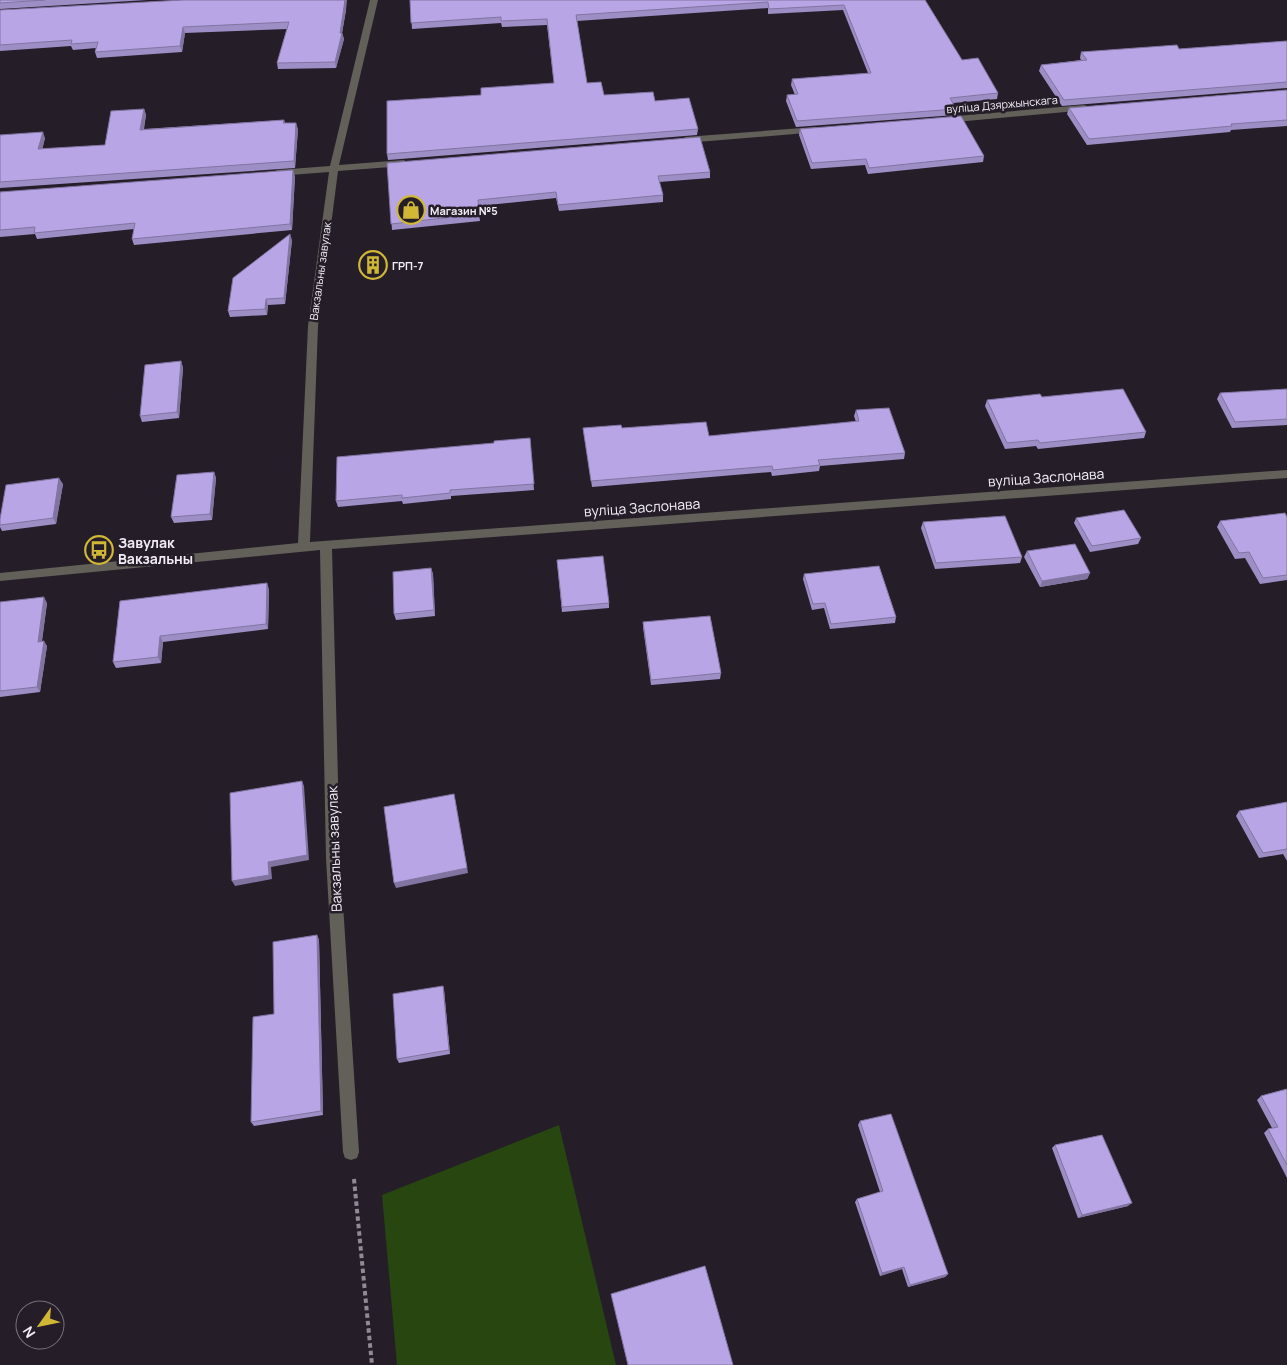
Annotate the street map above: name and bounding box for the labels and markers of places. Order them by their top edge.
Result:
shop icon: Магазин №5 [396,195,426,225]
place label: Магазин №5 [430,203,498,218]
building icon: ГРП-7 [358,250,388,280]
place label: ГРП-7 [392,258,424,273]
place label: Завулак Вакзальны [118,533,193,568]
bus stop icon: Завулак Вакзальны [84,535,114,565]

